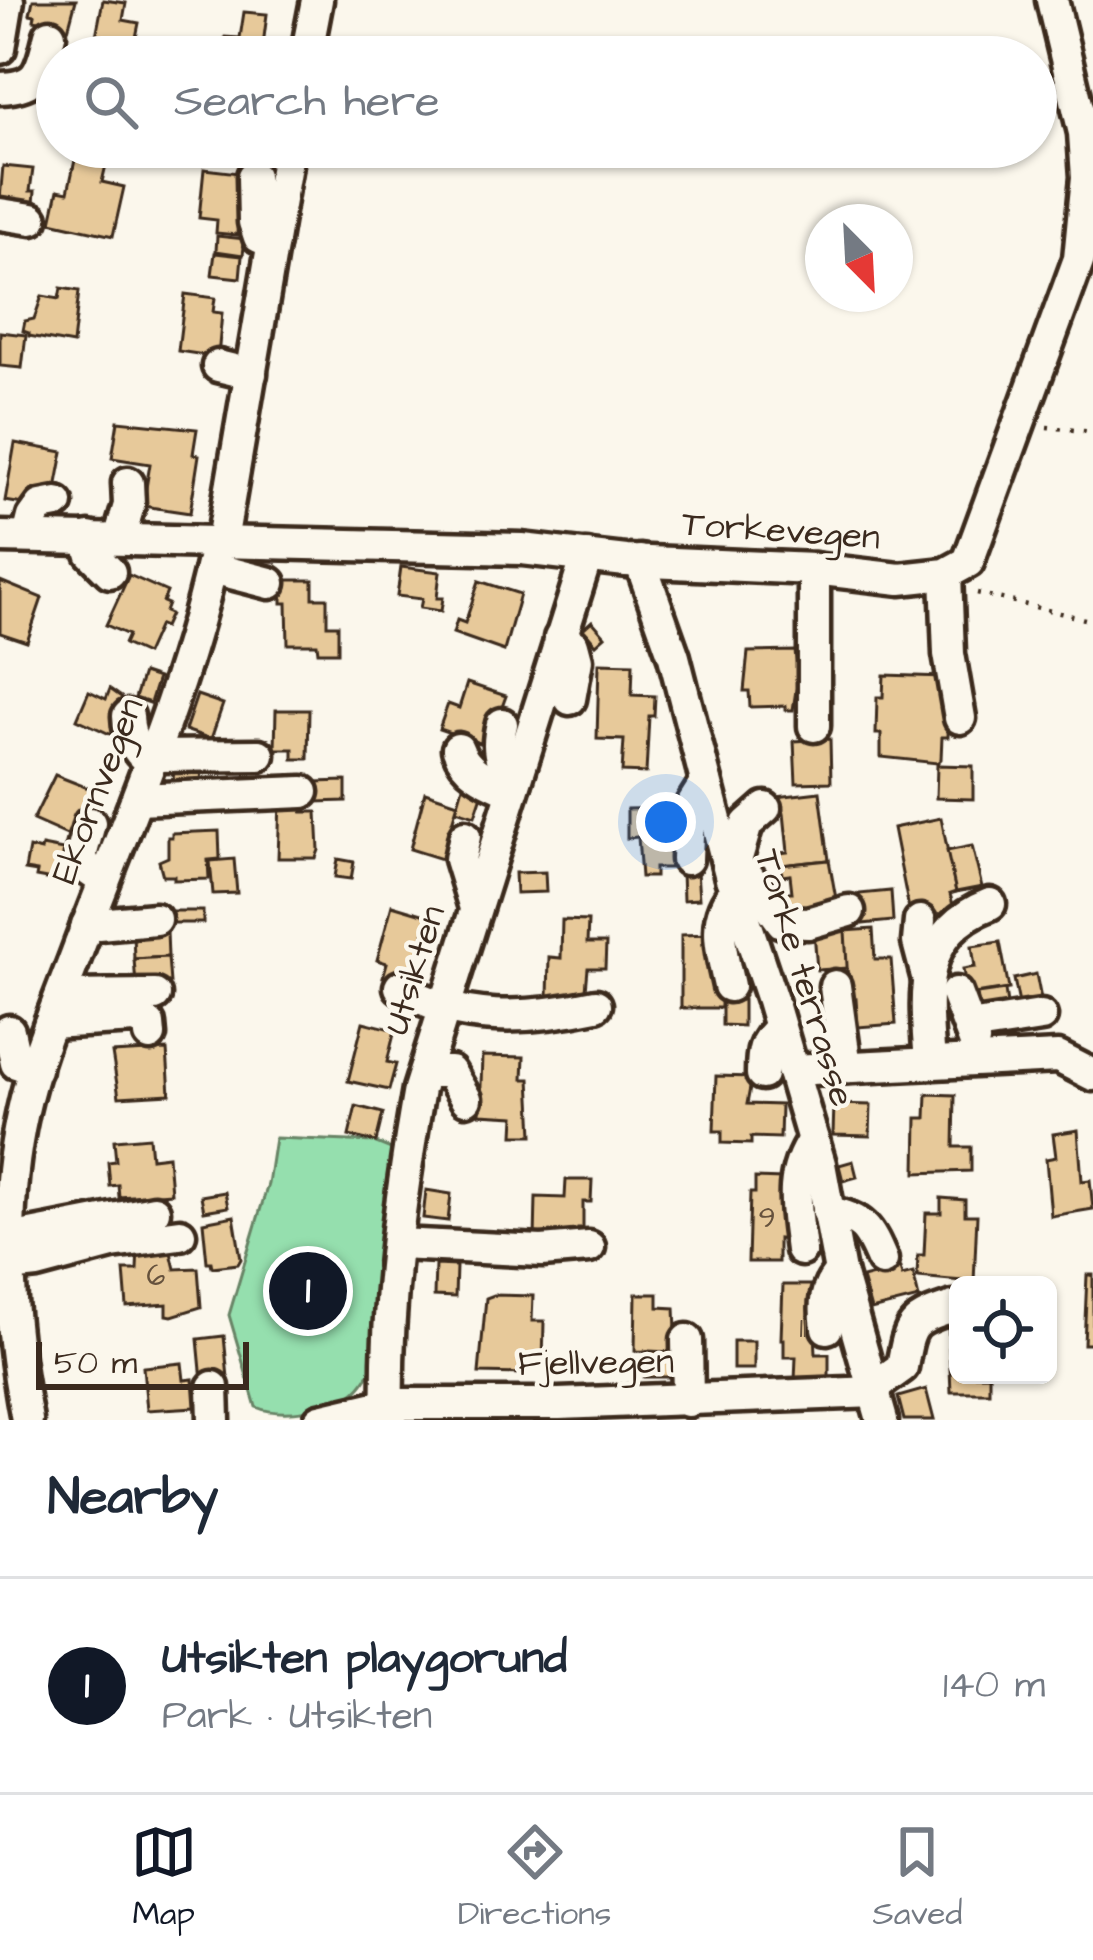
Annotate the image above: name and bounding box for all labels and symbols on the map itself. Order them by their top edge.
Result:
north arrow [805,204,913,312]
street label: Torkevegen [680,499,882,564]
street label: Ekornvegen [39,691,158,892]
your location [636,792,696,852]
street label: Torke terrasse [741,843,867,1113]
street label: Utsikten [371,899,459,1041]
house number: 9 [758,1197,776,1239]
pin: 1 [269,1246,347,1336]
house number: 6 [147,1255,166,1297]
house number: 11 [799,1307,807,1349]
scale bar [36,1336,249,1389]
street label: Fjellvegen [517,1336,675,1391]

